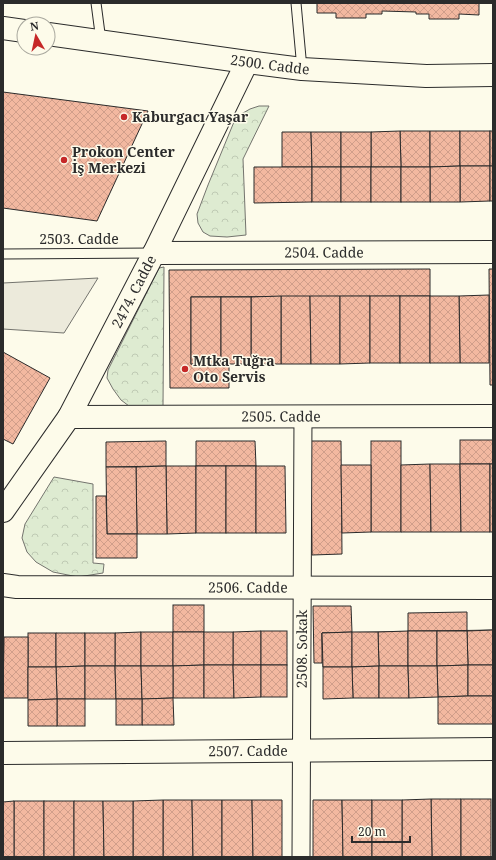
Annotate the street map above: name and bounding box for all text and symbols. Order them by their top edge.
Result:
north arrow [16,16,56,56]
text: N [29,17,40,34]
street label: 2500. Cadde [229,50,310,78]
place label: Kaburgacı Yaşar [132,107,249,126]
marker: Kaburgacı Yaşar [119,112,129,122]
place label: Prokon Center İş Merkezi [72,142,175,177]
marker: Prokon Center İş Merkezi [59,155,69,165]
street label: 2503. Cadde [39,229,119,248]
street label: 2504. Cadde [284,242,364,262]
street label: 2474. Cadde [107,252,160,331]
place label: Mtka Tuğra Oto Servis [193,351,275,386]
marker: Mtka Tuğra Oto Servis [180,364,190,374]
street label: 2505. Cadde [241,406,321,426]
street label: 2506. Cadde [208,577,288,597]
street label: 2508. Sokak [292,609,311,688]
street label: 2507. Cadde [208,741,288,760]
scale bar [352,818,410,844]
text: 20 m [358,823,386,840]

